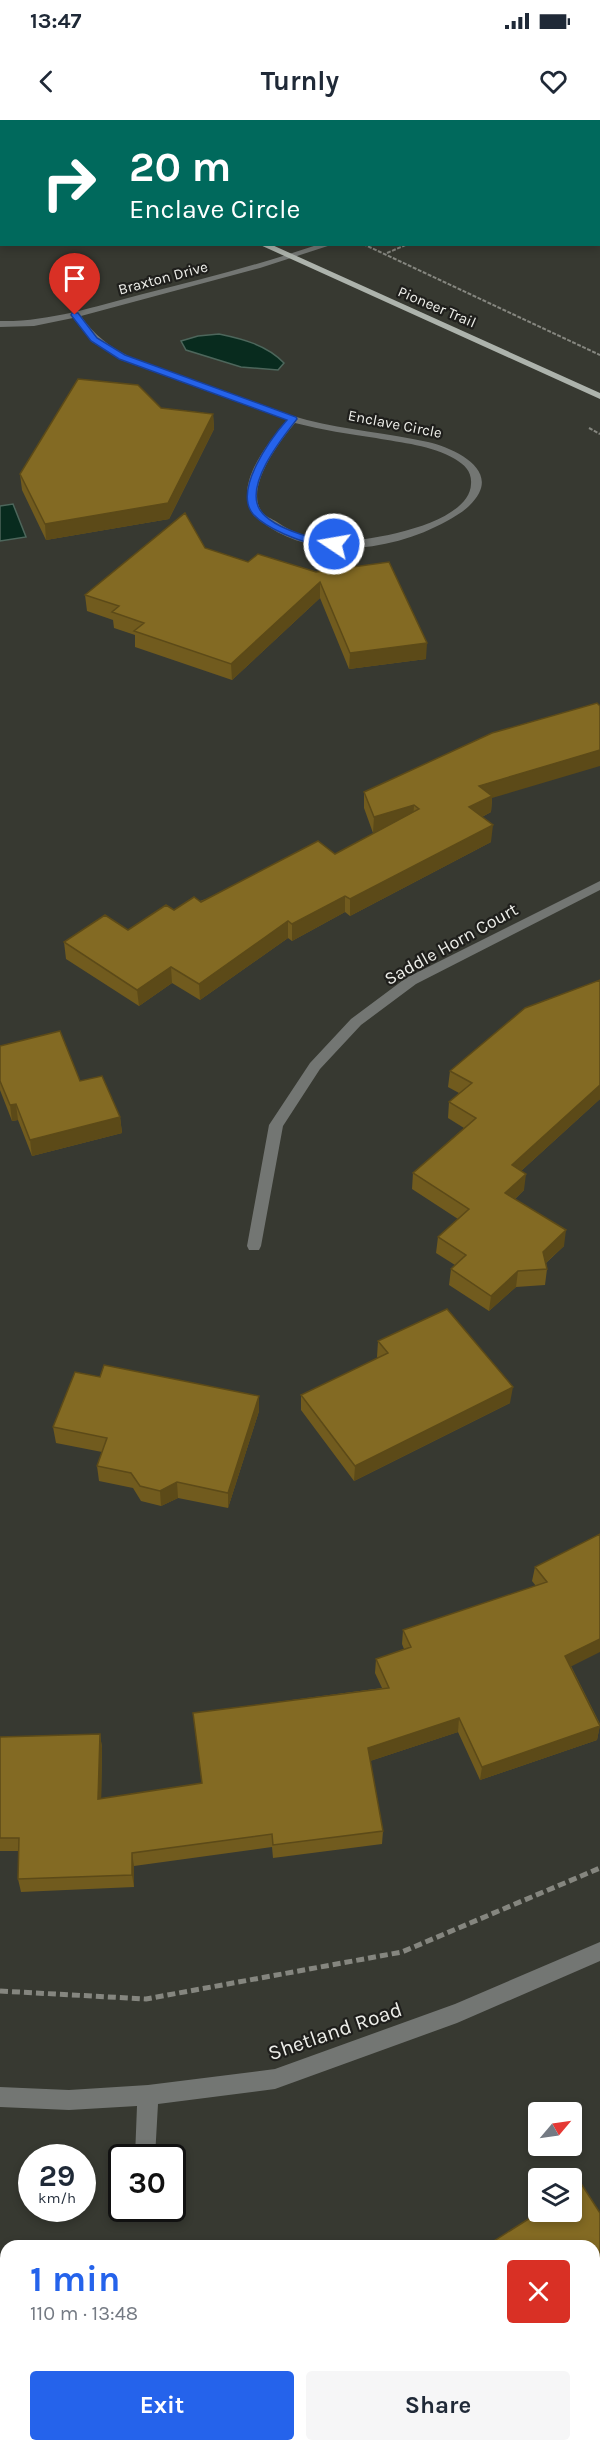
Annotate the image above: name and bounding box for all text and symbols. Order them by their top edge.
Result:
text: 13:47 [30,8,82,34]
icon: back [30,65,63,98]
text: Turnly [261,65,339,97]
icon: heart [537,65,570,98]
text: 20 m [129,142,231,192]
icon: right [30,144,108,222]
text: Enclave Circle [129,193,300,225]
pin [49,253,100,315]
street label: Braxton Drive [116,257,210,299]
icon: arrive [58,262,91,295]
street label: Pioneer Trail [395,282,479,332]
street label: Enclave Circle [347,406,443,442]
position arrow [302,512,366,576]
street label: Saddle Horn Court [380,898,522,990]
street label: Shetland Road [265,1997,405,2065]
north arrow [528,2102,582,2156]
map controls [528,2102,582,2222]
speed limit sign: 30 [108,2144,186,2222]
text: 29 [39,2158,75,2194]
button: layers [528,2168,582,2222]
text: km/h [38,2189,76,2207]
text: 1 min [30,2258,120,2300]
button: close [507,2260,570,2323]
text: 110 m · 13:48 [30,2302,138,2325]
button: Exit [30,2371,294,2440]
button: Share [306,2371,570,2440]

